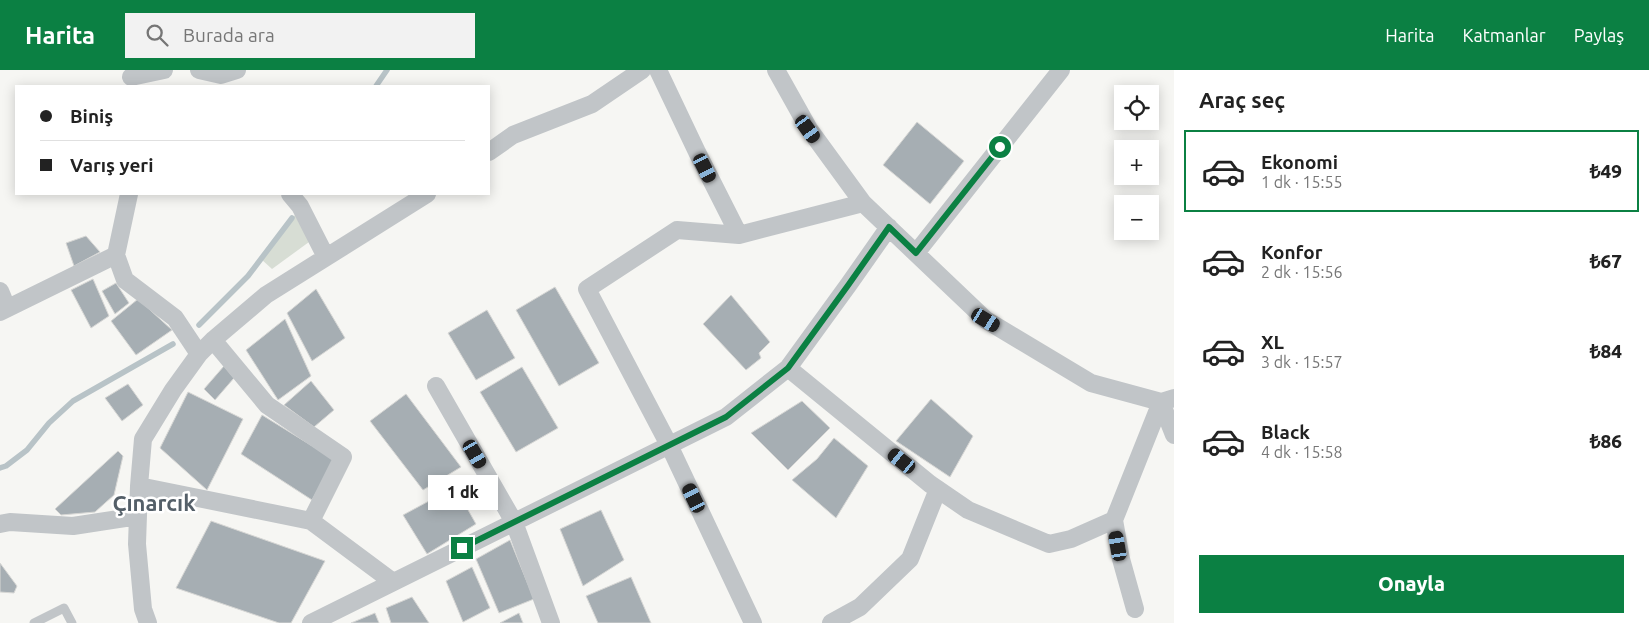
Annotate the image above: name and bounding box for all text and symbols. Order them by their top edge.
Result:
search box [125,13,475,58]
icon: search [143,21,171,49]
text: Harita [25,22,95,49]
text: Burada ara [183,24,275,46]
text: Harita [1385,25,1435,45]
text: Katmanlar [1463,25,1546,45]
text: Paylaş [1574,25,1624,45]
map controls [1114,85,1159,240]
button: locate [1114,85,1159,130]
text: Araç seç [1199,87,1285,112]
text: Biniş [70,105,113,127]
car [793,112,822,146]
route start [989,136,1011,158]
button: + [1114,140,1159,185]
icon: car [1201,149,1246,194]
car [691,151,718,185]
text: Ekonomi [1261,151,1338,173]
text: Varış yeri [70,154,153,176]
text: ₺49 [1590,160,1622,182]
text: 1 dk · 15:55 [1261,173,1342,191]
button: − [1114,195,1159,240]
icon: car [1201,239,1246,284]
text: Konfor [1261,241,1323,263]
text: ₺67 [1590,250,1622,272]
text: 2 dk · 15:56 [1261,263,1342,281]
car [969,306,1002,334]
icon: car [1201,329,1246,374]
text: XL [1261,331,1284,353]
text: ₺84 [1590,340,1622,362]
text: 3 dk · 15:57 [1261,353,1342,371]
icon: car [1201,419,1246,464]
text: Black [1261,421,1310,443]
text: ₺86 [1590,430,1622,452]
car [461,437,488,471]
text: 4 dk · 15:58 [1261,443,1342,461]
car [885,446,918,476]
callout: 1 dk [427,476,497,510]
car [680,481,707,515]
text: 1 dk [447,483,479,501]
district label: Çınarcık [112,490,196,516]
car [1108,530,1127,562]
route end [451,537,473,559]
button: Onayla [1199,555,1624,613]

